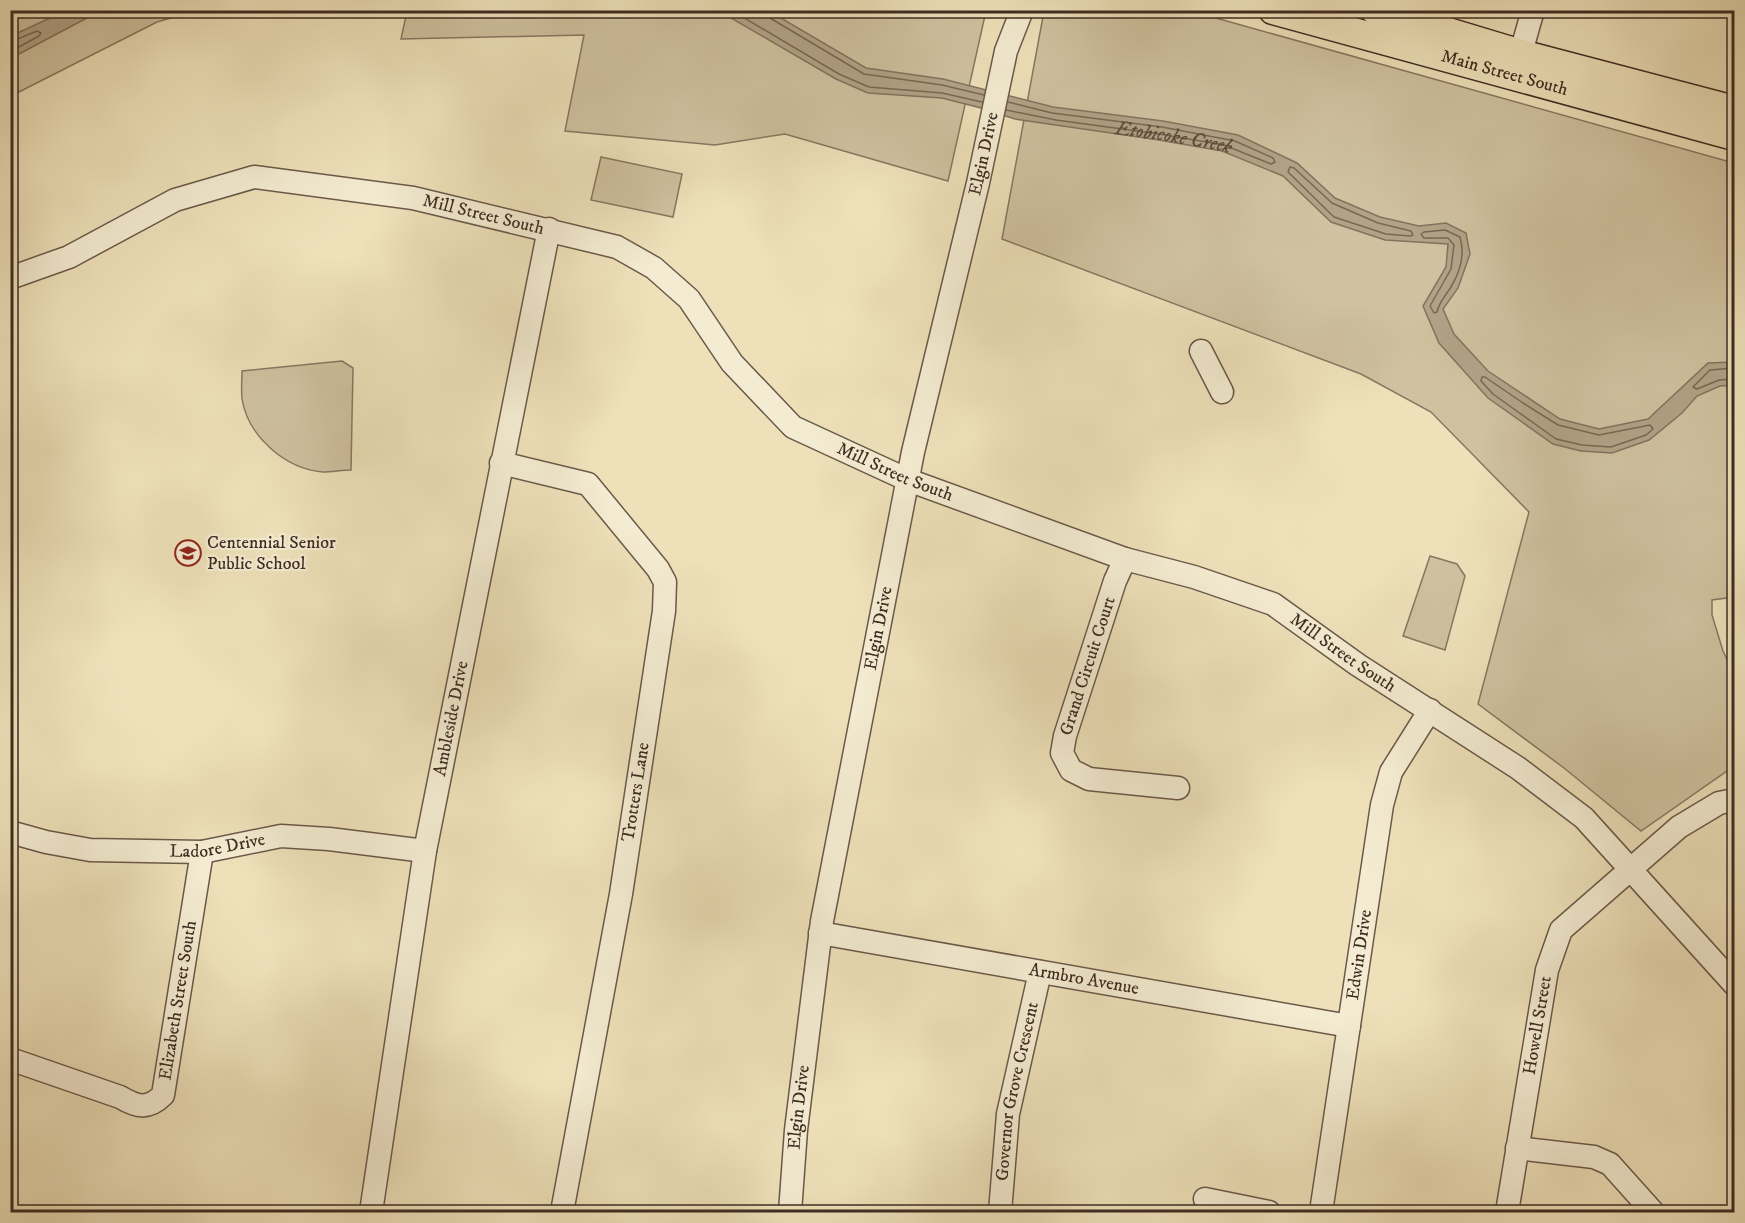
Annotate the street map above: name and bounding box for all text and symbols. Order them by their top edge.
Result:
street label: Main Street South [1439,45,1571,101]
street label: Elgin Drive [964,110,1004,198]
water label: Etobicoke Creek [1113,116,1237,160]
street label: Mill Street South [420,190,547,240]
street label: Mill Street South [833,438,957,507]
place label: Centennial Senior Public School [207,532,336,575]
school or university icon: Centennial Senior Public School [173,538,203,568]
street label: Elgin Drive [860,585,898,672]
street label: Grand Circuit Court [1055,594,1121,738]
street label: Mill Street South [1285,609,1401,698]
street label: Ambleside Drive [429,659,474,778]
street label: Trotters Lane [617,741,655,843]
street label: Ladore Drive [169,828,267,863]
street label: Edwin Drive [1342,908,1377,1002]
street label: Elizabeth Street South [154,918,202,1082]
street label: Armbro Avenue [1027,959,1141,1000]
street label: Howell Street [1519,974,1557,1077]
street label: Governor Grove Crescent [992,1000,1044,1182]
street label: Elgin Drive [784,1064,815,1150]

